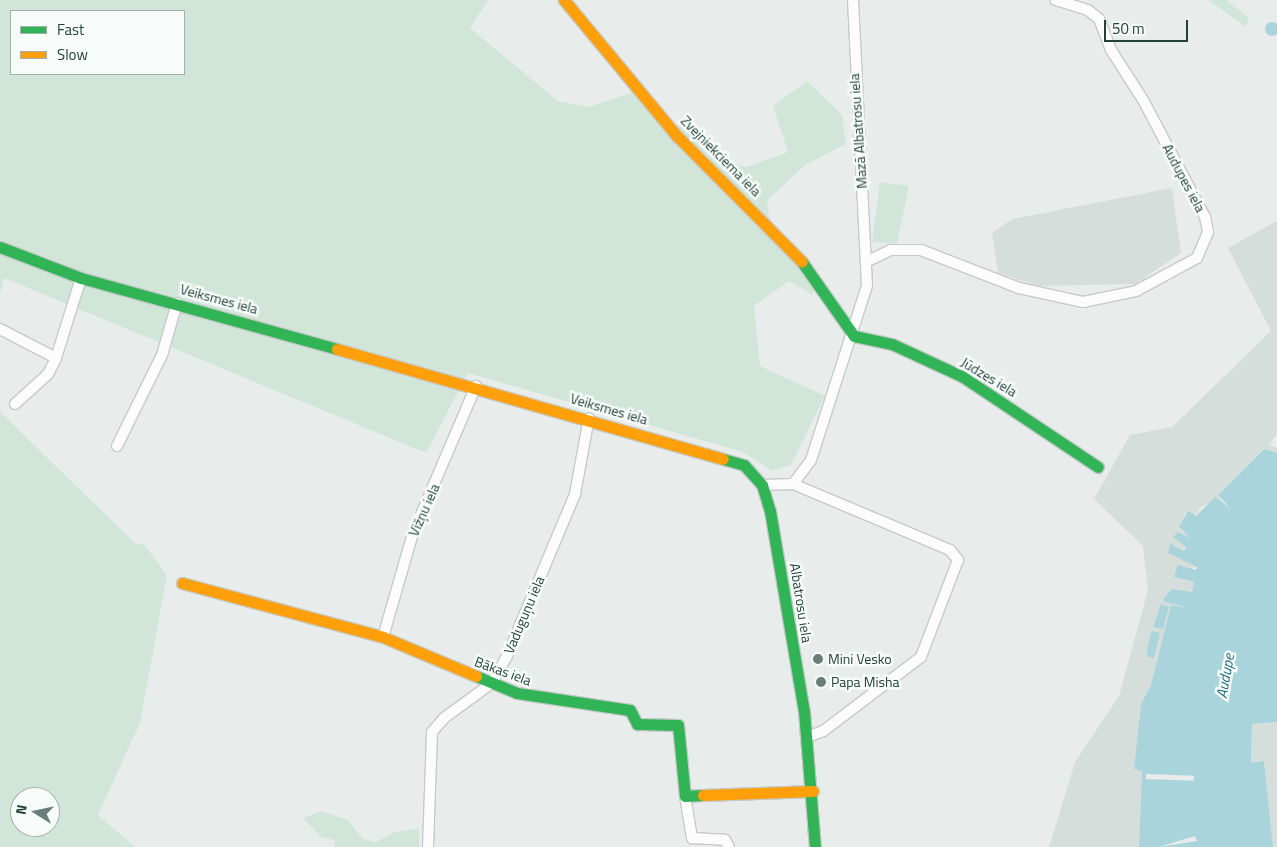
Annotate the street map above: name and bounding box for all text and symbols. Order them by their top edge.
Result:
legend [10,10,185,75]
scale bar [1107,10,1191,42]
text: 50 m [1112,17,1145,40]
text: Fast [57,18,84,41]
text: Slow [57,43,88,66]
street label: Mazā Albatrosu iela [846,73,870,189]
street label: Zvejniekciema iela [677,112,765,200]
street label: Audupes iela [1159,141,1209,215]
street label: Veiksmes iela [178,281,260,317]
street label: Jūdzes iela [958,354,1020,400]
street label: Veiksmes iela [568,390,650,428]
street label: Vižņu iela [405,481,443,539]
street label: Albatrosu iela [786,562,816,644]
street label: Vaduguņu iela [500,574,548,656]
place label: Mini Vesko [828,651,892,667]
water label: Audupe [1212,652,1238,700]
street label: Bākas iela [472,653,534,689]
marker: Mini Vesko [812,653,824,665]
place label: Papa Misha [831,674,900,690]
marker: Papa Misha [815,676,827,688]
north arrow [10,787,60,837]
text: N [10,803,32,816]

